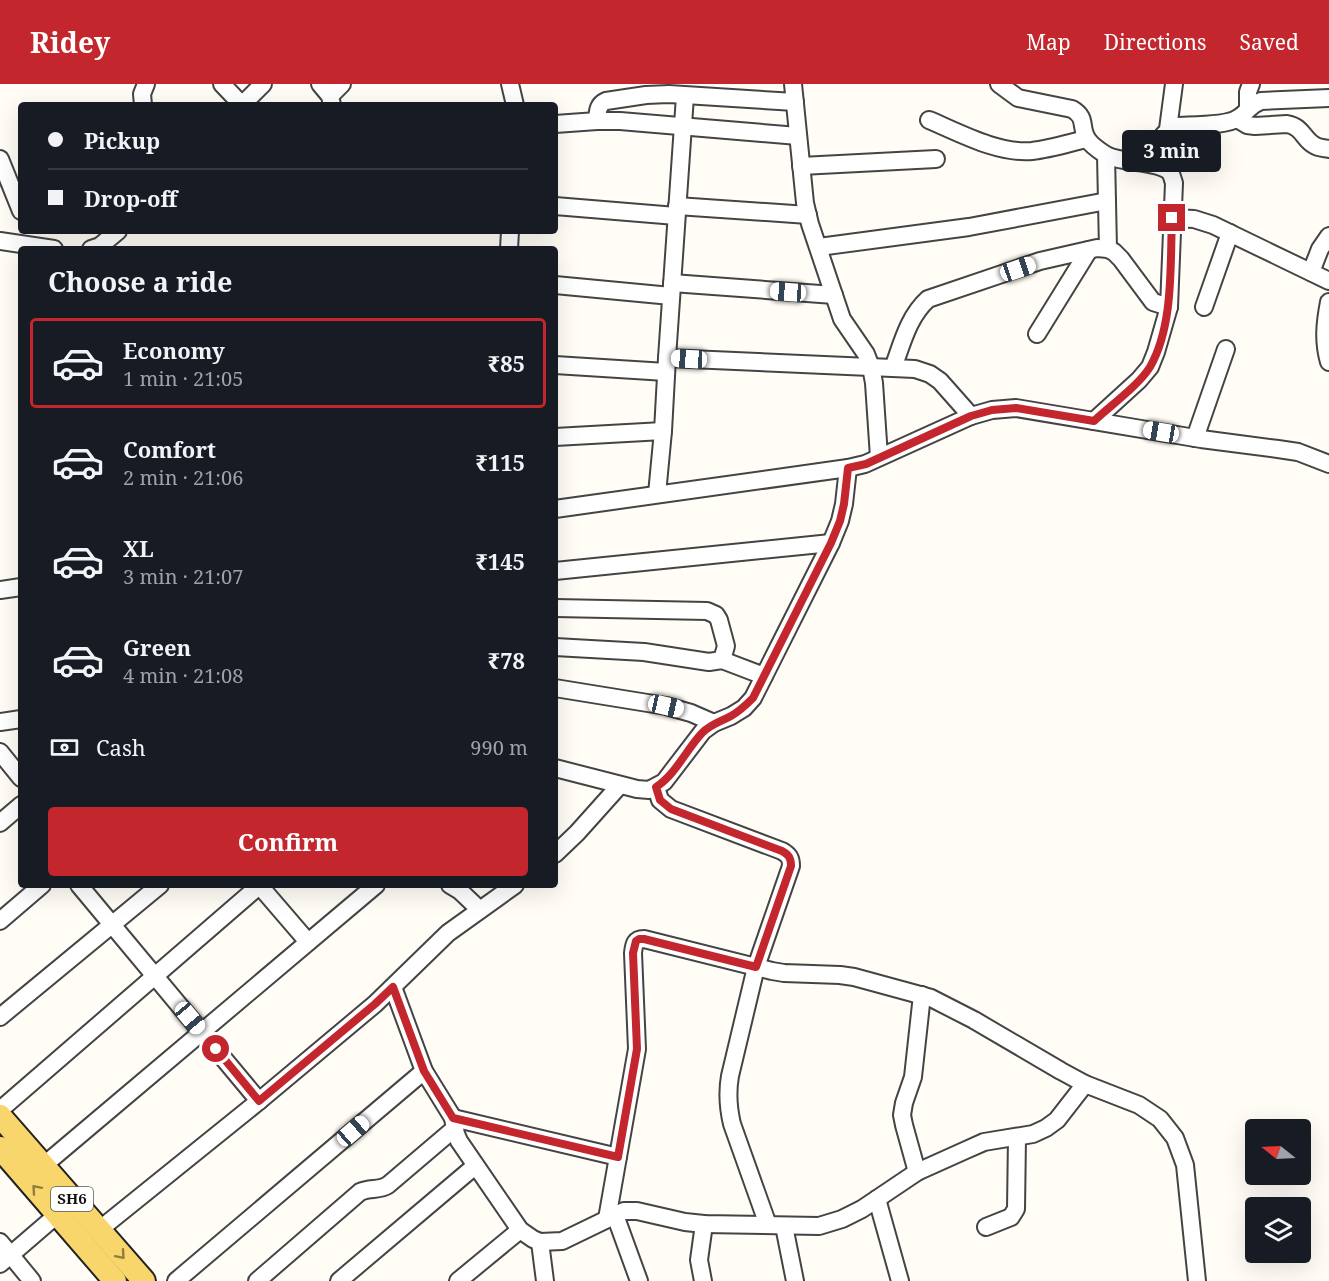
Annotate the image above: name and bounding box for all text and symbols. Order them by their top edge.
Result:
text: Ridey [30,23,110,61]
text: Map [1026,28,1071,56]
text: Directions [1104,28,1206,56]
text: Saved [1239,28,1299,56]
text: Pickup [84,125,160,155]
callout: 3 min [1122,131,1222,173]
text: 3 min [1143,137,1200,164]
text: Drop-off [84,183,177,213]
route end [1158,204,1185,231]
car [998,255,1038,283]
text: Choose a ride [48,263,233,300]
car [769,282,807,302]
text: Economy [123,335,225,365]
icon: car [51,336,105,390]
text: ₹85 [488,348,525,378]
car [671,349,707,369]
text: 1 min · 21:05 [123,365,243,392]
car [1142,420,1180,444]
text: Comfort [123,434,216,464]
icon: car [51,435,105,489]
text: ₹115 [475,447,525,477]
text: 2 min · 21:06 [123,464,243,491]
text: XL [123,533,154,563]
icon: car [51,534,105,588]
text: ₹145 [475,546,525,576]
text: 3 min · 21:07 [123,563,243,590]
text: Green [123,632,191,662]
icon: car [51,633,105,687]
text: ₹78 [488,645,525,675]
text: 4 min · 21:08 [123,662,243,689]
car [646,693,686,719]
icon: cash [48,731,81,764]
text: Cash [96,732,146,762]
text: 990 m [470,734,528,761]
button: Confirm [48,807,528,876]
car [172,998,208,1038]
route start [202,1035,229,1062]
car [334,1112,372,1150]
north arrow [1245,1119,1311,1185]
map controls [1245,1119,1311,1263]
one-way arrow [32,1185,43,1196]
road number: SH6 [51,1187,93,1211]
button: layers [1245,1197,1311,1263]
one-way arrow [114,1249,125,1259]

